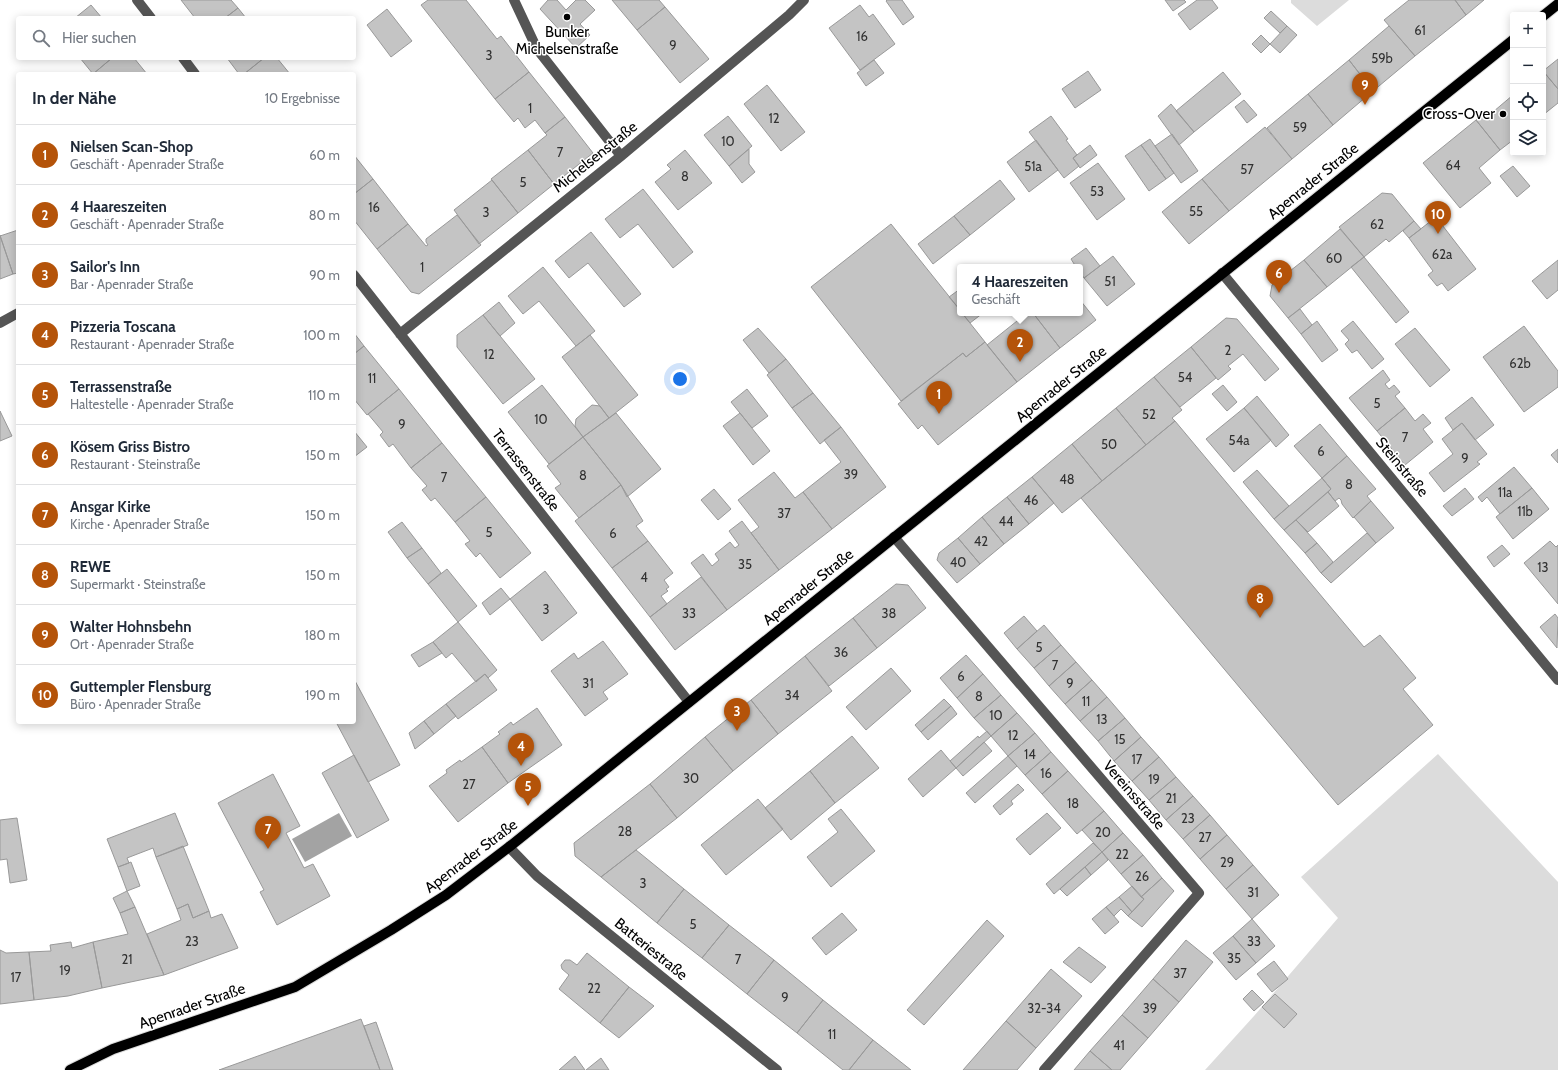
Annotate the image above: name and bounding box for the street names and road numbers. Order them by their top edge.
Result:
street label: Michelsenstraße [549,117,641,196]
street label: Apenrader Straße [1264,139,1362,223]
street label: Apenrader Straße [1012,342,1110,426]
street label: Terrassenstraße [488,425,564,515]
street label: Steinstraße [1372,434,1432,501]
street label: Apenrader Straße [759,545,857,629]
street label: Vereinsstraße [1099,757,1169,833]
street label: Apenrader Straße [421,815,521,897]
street label: Batteriestraße [611,914,691,984]
street label: Apenrader Straße [136,979,248,1033]

